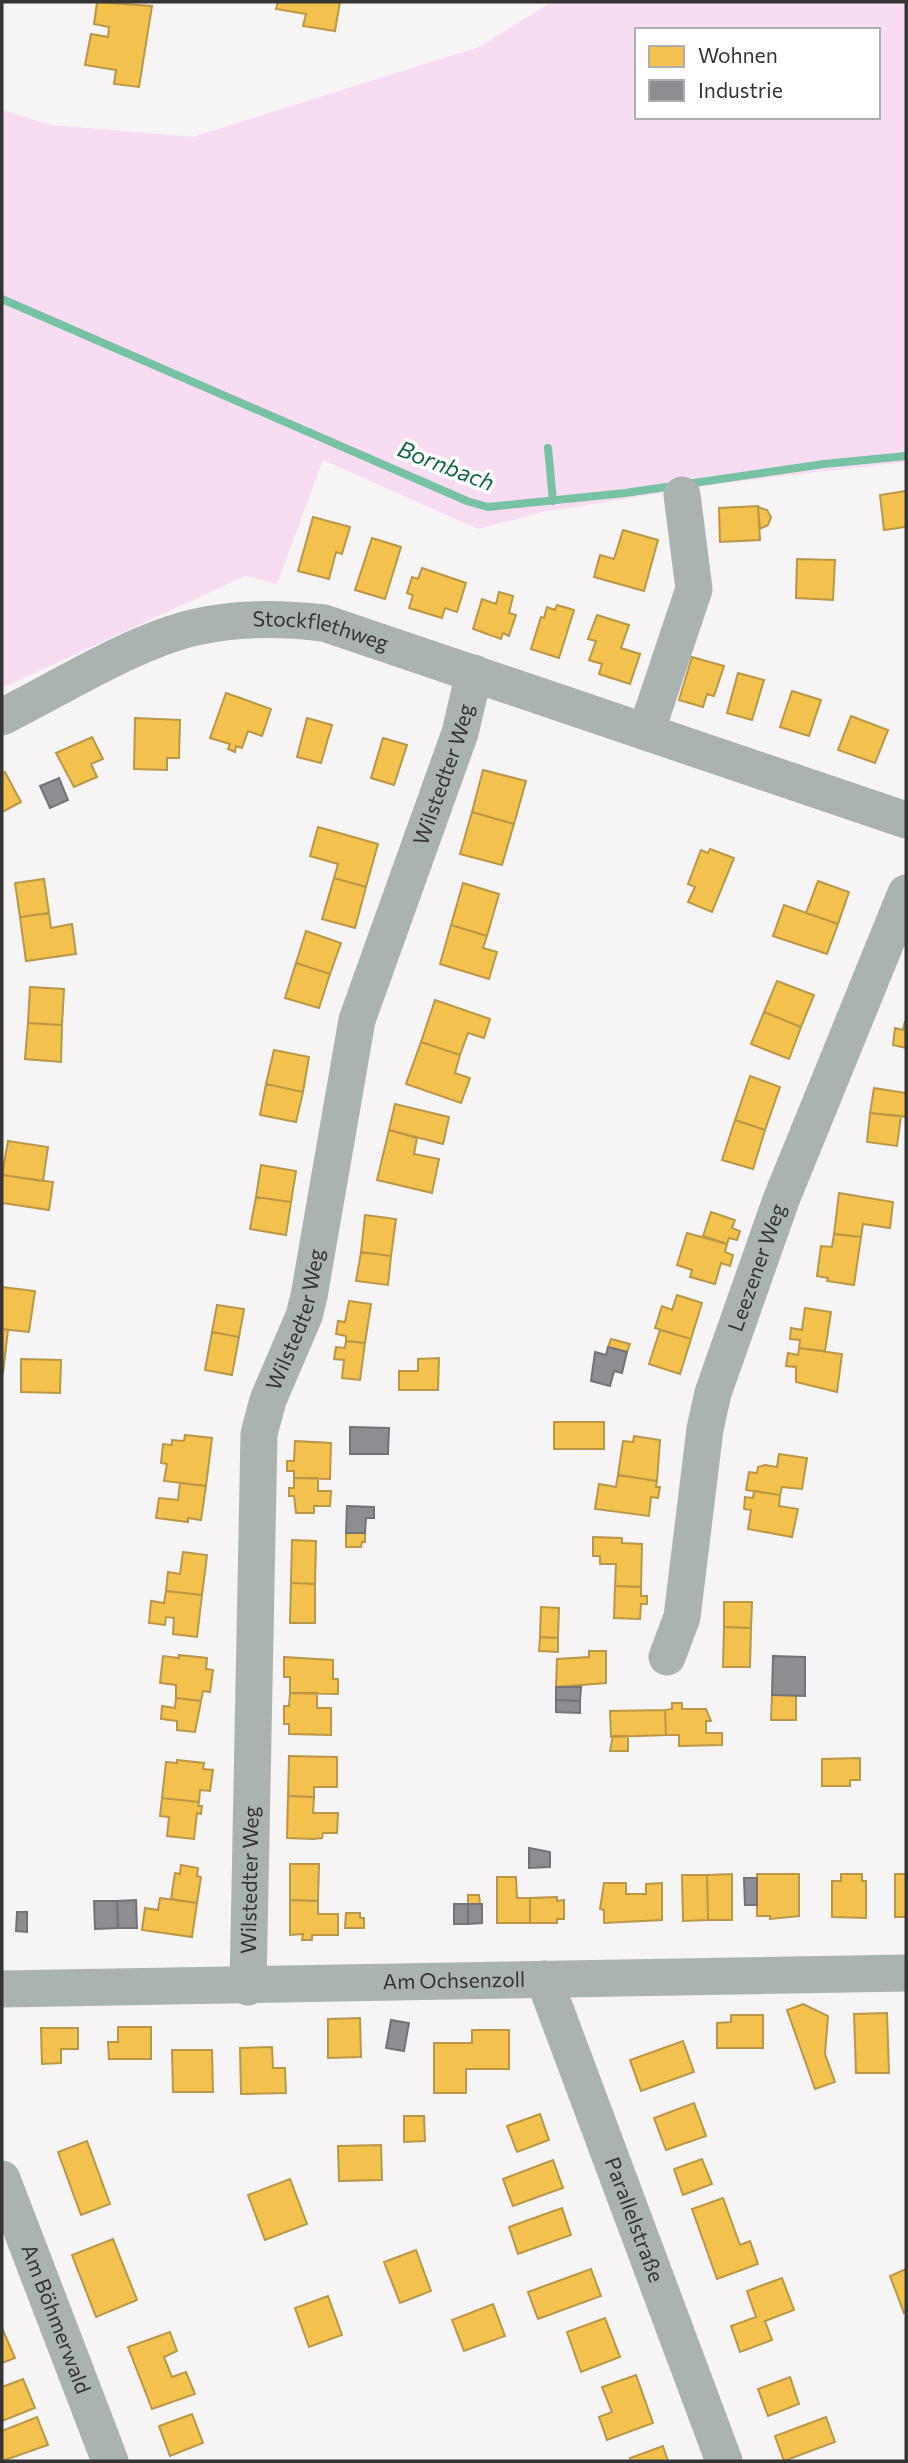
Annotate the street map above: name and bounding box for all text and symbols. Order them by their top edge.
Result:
legend [635,28,880,119]
text: Wohnen [698,42,778,67]
text: Industrie [698,77,783,102]
water label: Bornbach [394,434,499,496]
street label: Stockflethweg [252,605,392,655]
street label: Wilstedter Weg [407,701,477,848]
street label: Leezener Weg [722,1200,790,1334]
street label: Wilstedter Weg [260,1247,328,1393]
street label: Wilstedter Weg [235,1806,263,1954]
street label: Am Ochsenzoll [382,1966,526,1993]
street label: Parallelstraße [601,2153,670,2285]
street label: Am Böhmerwald [17,2240,97,2397]

